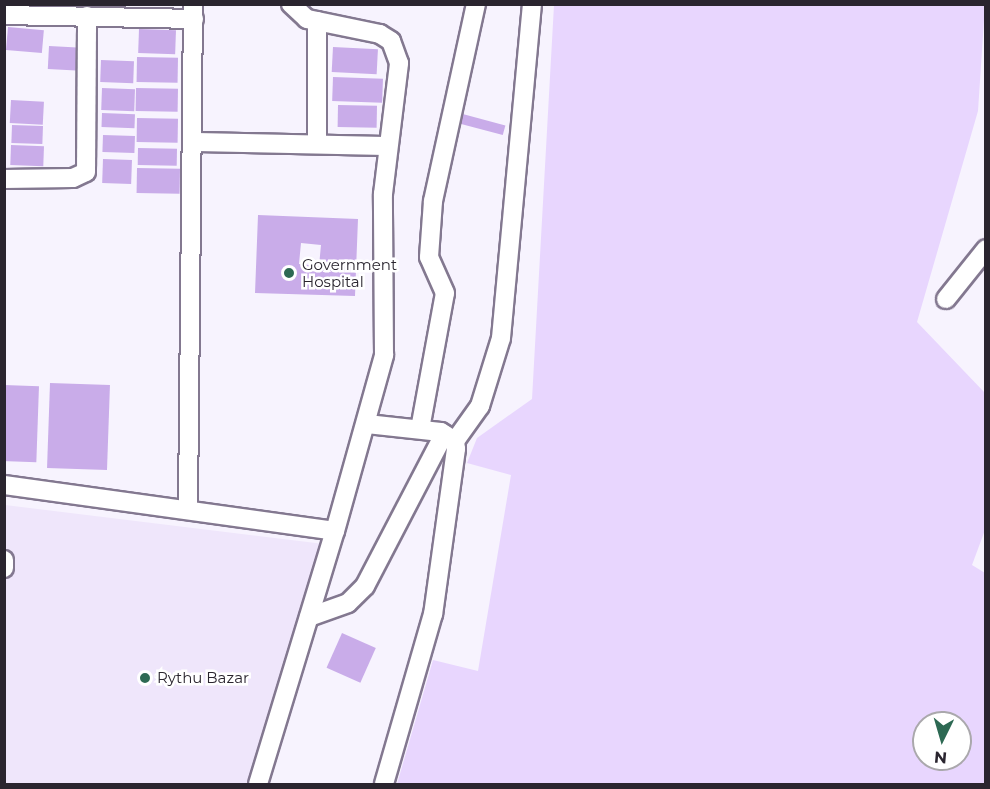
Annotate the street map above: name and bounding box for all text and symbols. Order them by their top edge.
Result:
place label: Government Hospital [302,255,397,290]
marker: Government Hospital [280,264,298,282]
place label: Rythu Bazar [157,669,249,687]
marker: Rythu Bazar [138,671,152,685]
north arrow [912,711,972,771]
text: N [933,747,948,767]

